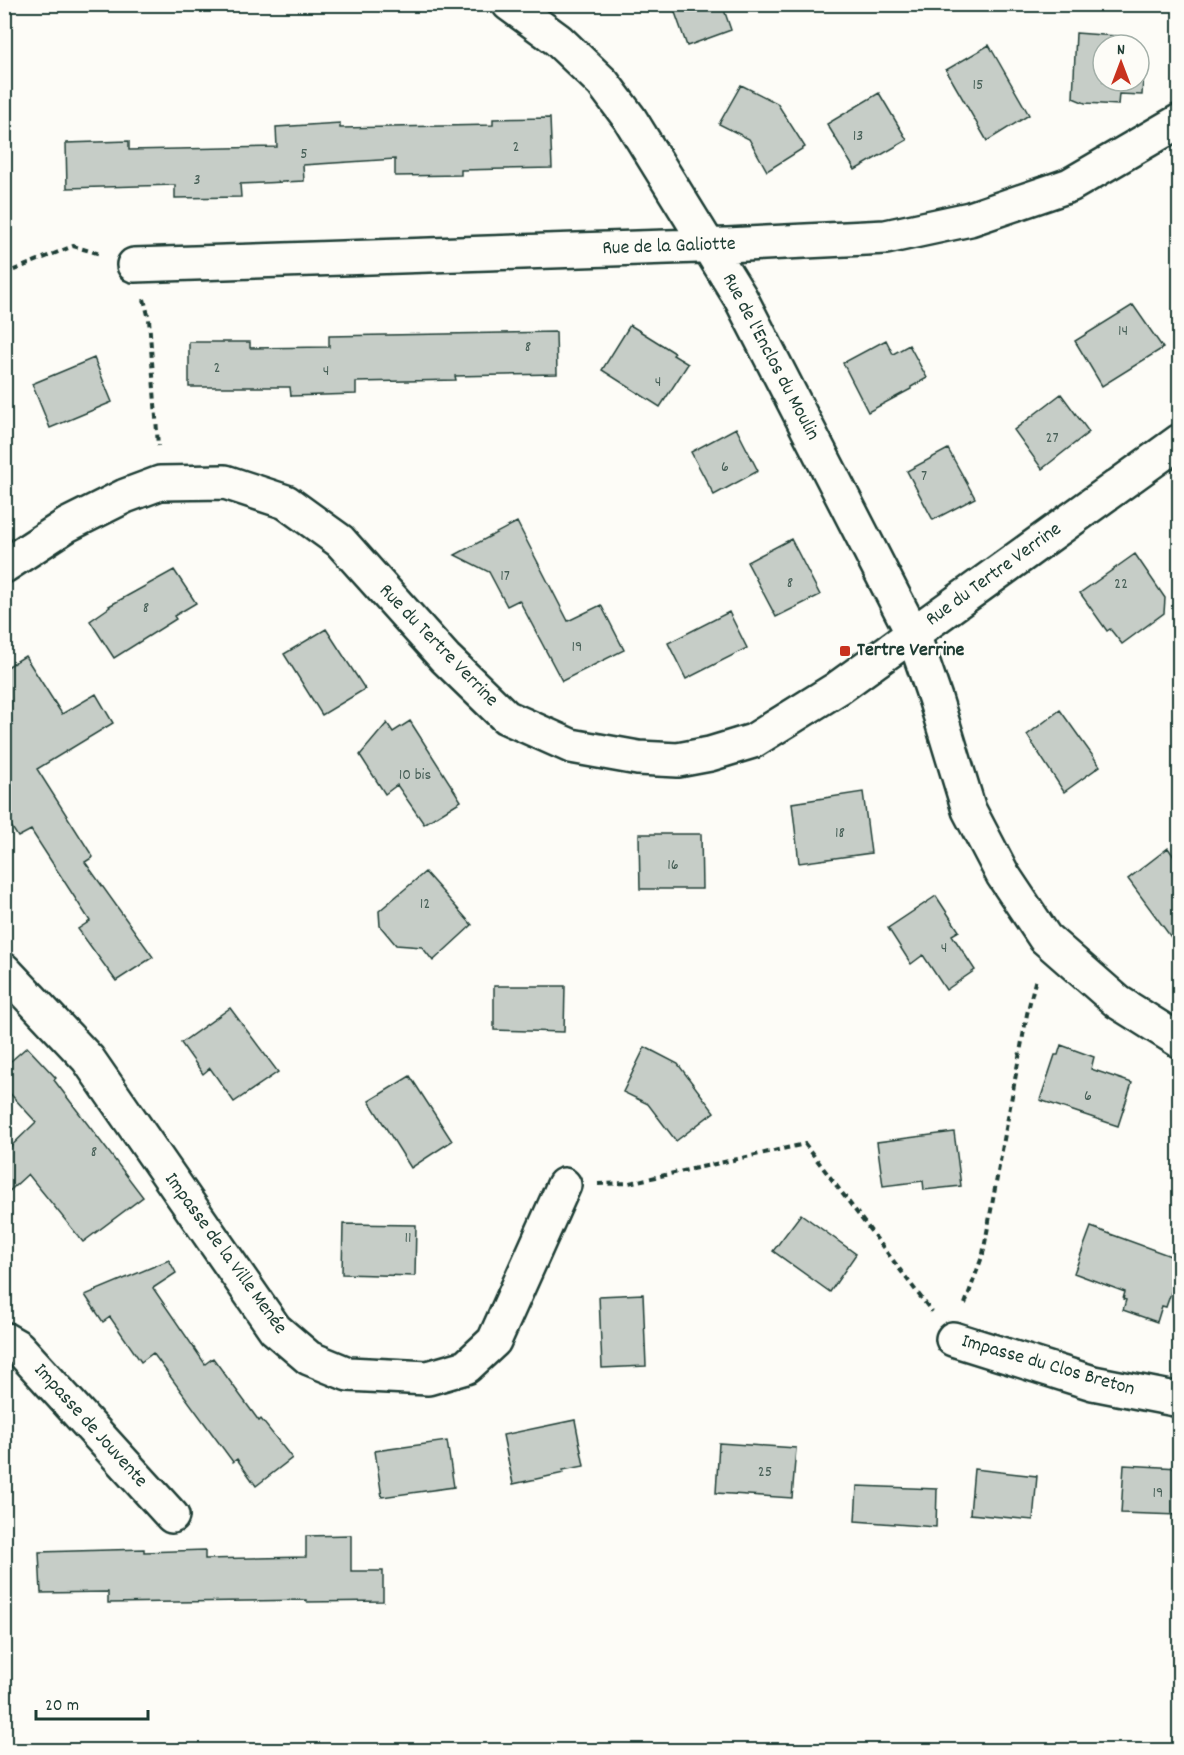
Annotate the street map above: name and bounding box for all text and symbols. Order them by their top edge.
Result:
north arrow [1091,33,1151,93]
text: N [1117,39,1125,62]
house number: 15 [973,74,983,97]
house number: 13 [853,125,863,148]
house number: 2 [513,136,520,159]
house number: 5 [300,143,308,166]
house number: 3 [193,169,201,192]
street label: Rue de la Galiotte [602,231,736,263]
street label: Rue de l'Enclos du Moulin [714,268,826,446]
house number: 14 [1118,320,1128,343]
house number: 8 [525,336,531,359]
house number: 2 [214,357,221,380]
house number: 4 [323,360,329,383]
house number: 4 [655,371,661,394]
house number: 27 [1045,427,1059,450]
house number: 6 [721,456,729,479]
house number: 7 [921,465,927,488]
street label: Rue du Tertre Verrine [920,516,1068,634]
house number: 17 [500,565,510,588]
house number: 8 [787,572,793,595]
house number: 22 [1114,573,1128,596]
street label: Rue du Tertre Verrine [372,578,504,714]
house number: 8 [143,597,149,620]
house number: 19 [572,636,582,659]
place label: Tertre Verrine [857,637,965,665]
marker: Tertre Verrine [838,644,852,658]
house number: 10 bis [399,764,432,787]
house number: 18 [835,822,845,845]
house number: 16 [667,854,679,877]
house number: 12 [420,893,430,916]
house number: 4 [941,937,947,960]
house number: 6 [1084,1085,1092,1108]
house number: 8 [91,1141,97,1164]
street label: Impasse de la Ville Menée [157,1167,293,1341]
house number: 11 [404,1227,412,1250]
street label: Impasse du Clos Breton [958,1328,1138,1404]
street label: Impasse de Jouvente [26,1358,154,1495]
house number: 25 [758,1461,772,1484]
house number: 19 [1153,1482,1163,1505]
scale bar [36,1683,148,1721]
text: 20 m [45,1694,79,1719]

